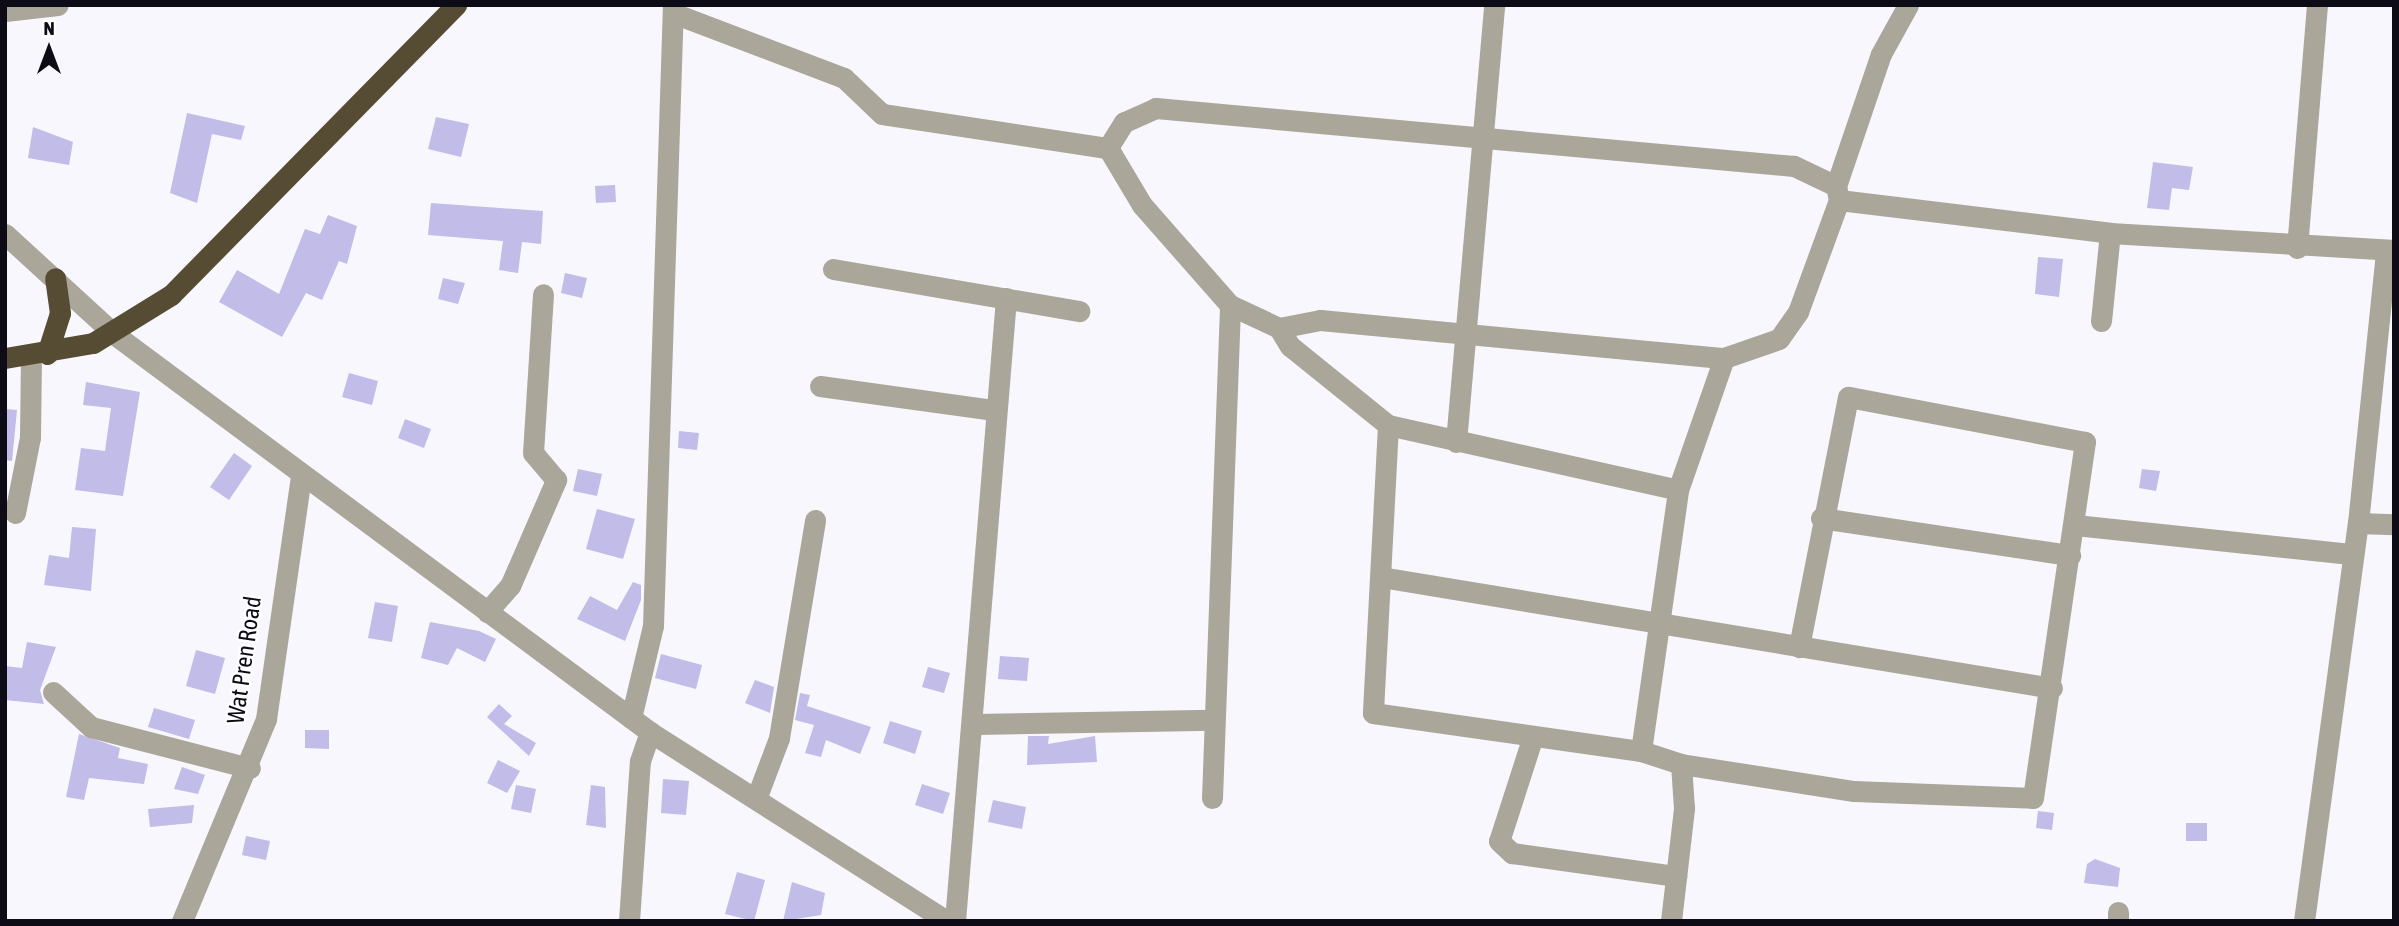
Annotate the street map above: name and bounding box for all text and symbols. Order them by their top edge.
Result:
north arrow [14,14,84,84]
text: N [43,17,55,39]
street label: Wat Pren Road [221,594,267,726]

